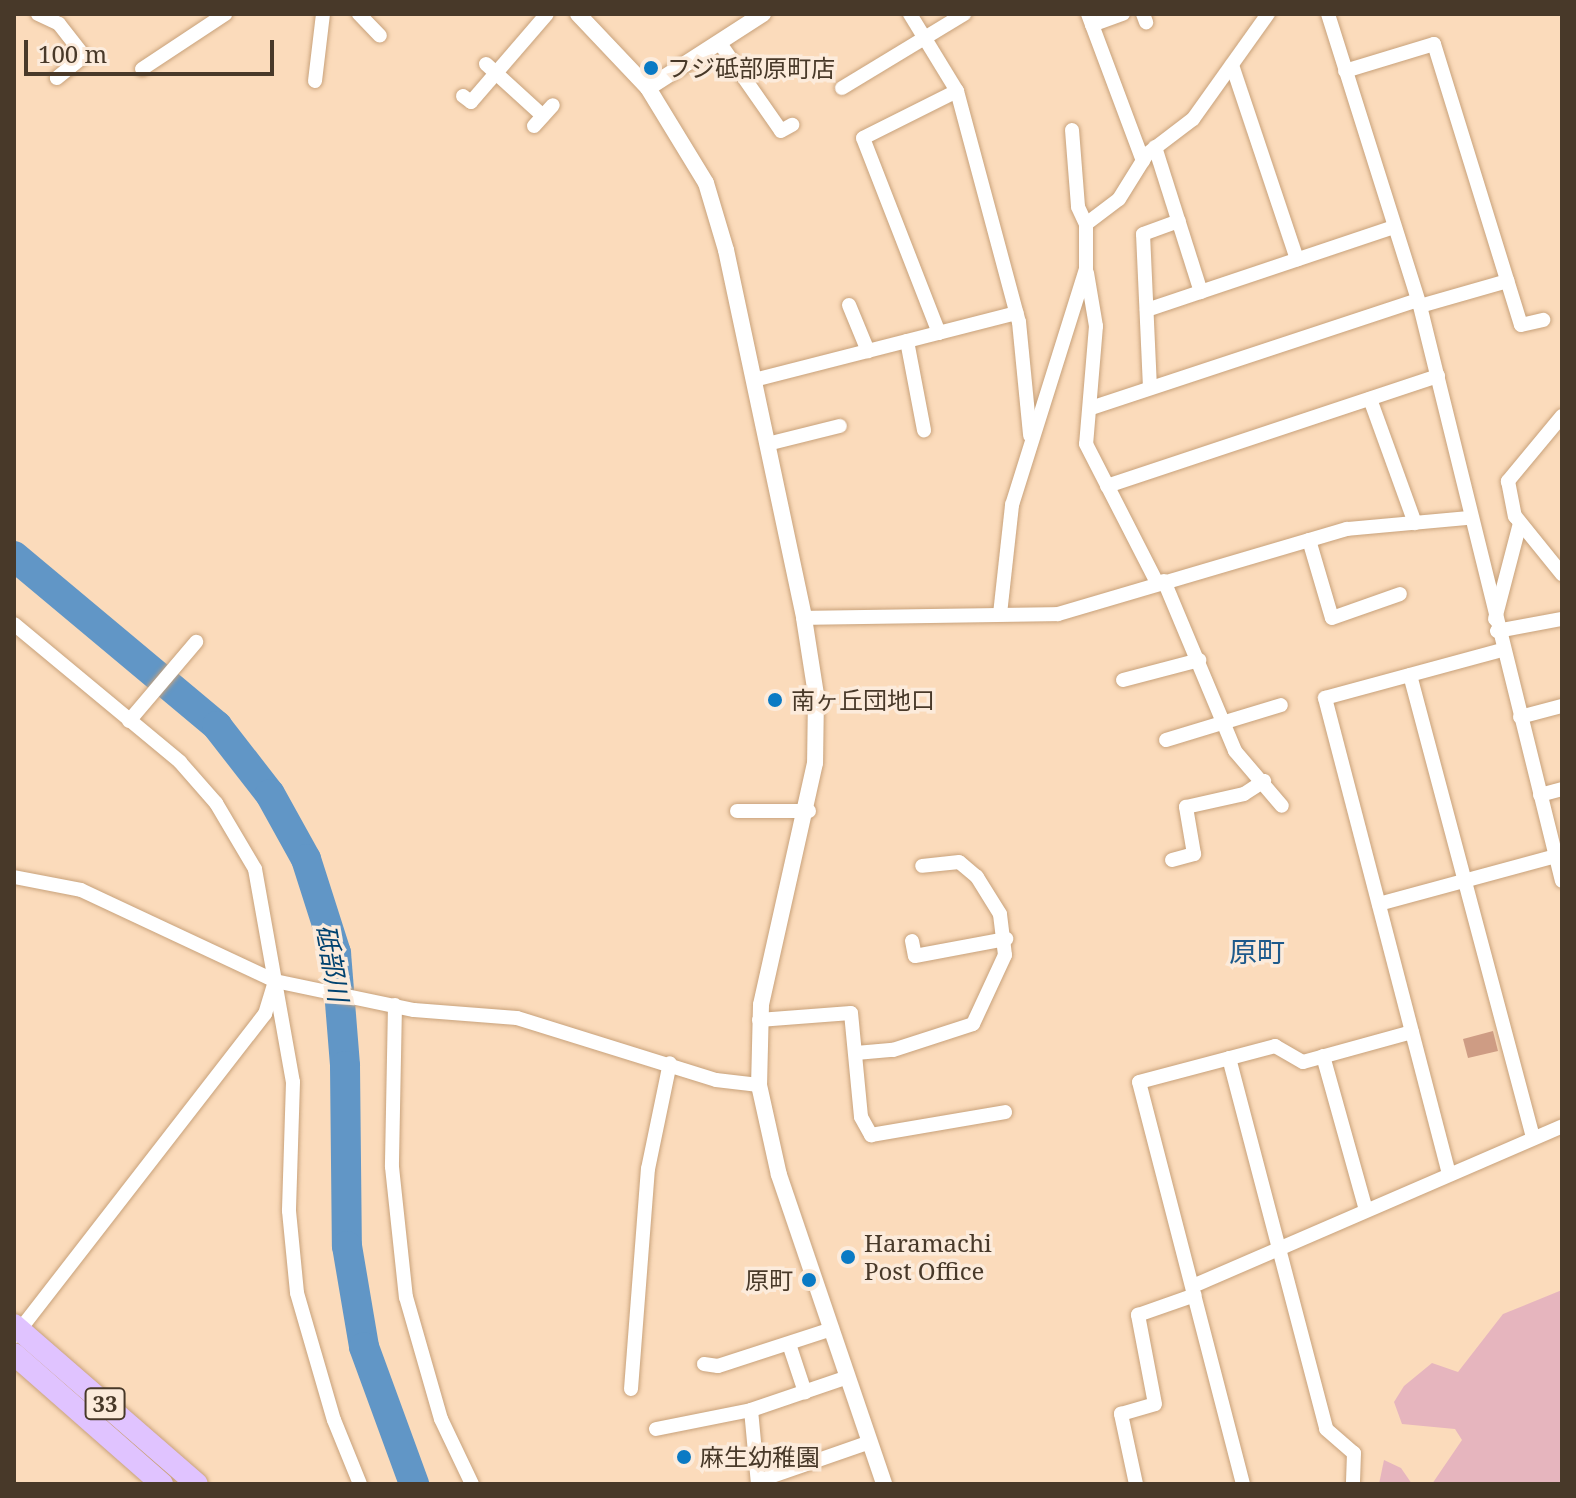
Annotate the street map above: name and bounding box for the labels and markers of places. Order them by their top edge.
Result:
place label: フジ砥部原町店 [667,54,835,82]
marker: フジ砥部原町店 [642,59,660,77]
place label: 南ヶ丘団地口 [791,686,935,714]
marker: 南ヶ丘団地口 [766,691,784,709]
place label: Haramachi Post Office [864,1229,992,1285]
marker: Haramachi Post Office [839,1248,857,1266]
place label: 原町 [745,1266,793,1294]
marker: 原町 [800,1271,818,1289]
place label: 麻生幼稚園 [700,1443,820,1471]
marker: 麻生幼稚園 [675,1448,693,1466]

